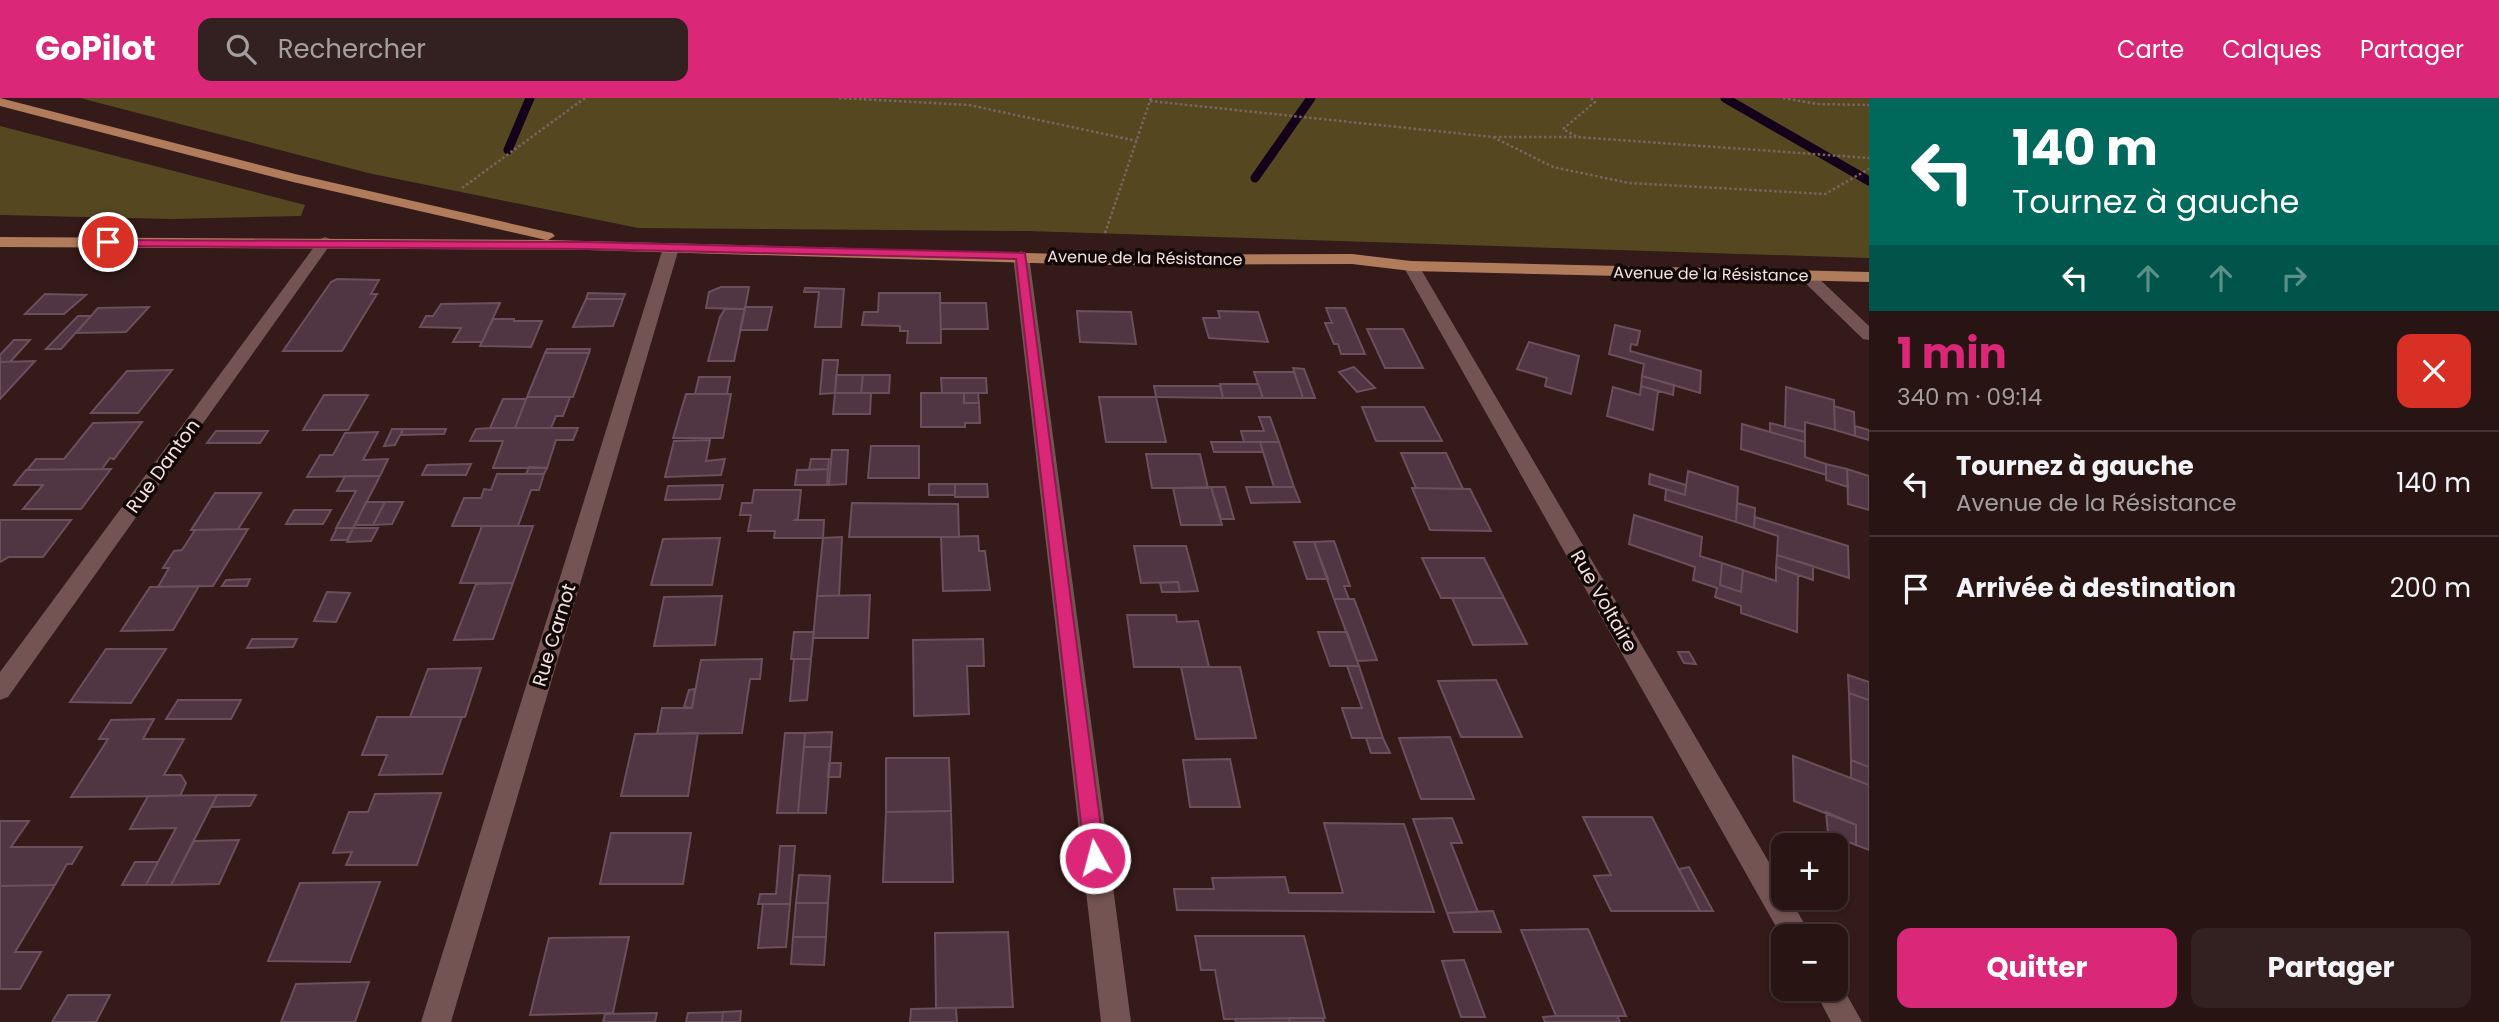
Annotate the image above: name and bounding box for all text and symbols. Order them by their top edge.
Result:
search box [198,18,688,81]
text: GoPilot [35,25,156,72]
icon: search [222,30,260,68]
text: Rechercher [278,31,426,67]
text: Carte [2117,33,2184,66]
text: Calques [2222,33,2322,66]
text: Partager [2360,33,2464,66]
text: 140 m [2012,114,2158,182]
icon: left [1897,126,1988,217]
text: Tournez à gauche [2012,179,2299,224]
pin [78,212,138,272]
icon: arrive [89,223,127,261]
street label: Avenue de la Résistance [1047,245,1243,271]
icon: left [2056,259,2094,297]
icon: ahead [2129,259,2167,297]
icon: ahead [2202,259,2240,297]
icon: right [2275,259,2313,297]
street label: Avenue de la Résistance [1613,261,1809,287]
text: 1 min [1897,324,2007,383]
button: close [2397,334,2471,408]
text: 340 m · 09:14 [1897,381,2042,413]
street label: Rue Danton [120,413,206,519]
text: Tournez à gauche [1956,448,2194,484]
icon: left [1897,465,1935,503]
text: 140 m [2396,465,2471,501]
text: Avenue de la Résistance [1956,487,2237,519]
street label: Rue Voltaire [1564,545,1644,657]
icon: arrive [1897,570,1935,608]
text: Arrivée à destination [1956,570,2236,606]
text: 200 m [2390,570,2471,606]
street label: Rue Carnot [526,580,582,690]
position arrow [1058,821,1132,895]
map controls [1771,833,1848,1001]
button: + [1771,833,1848,910]
button: − [1771,924,1848,1001]
button: Quitter [1897,928,2177,1008]
button: Partager [2191,928,2471,1008]

